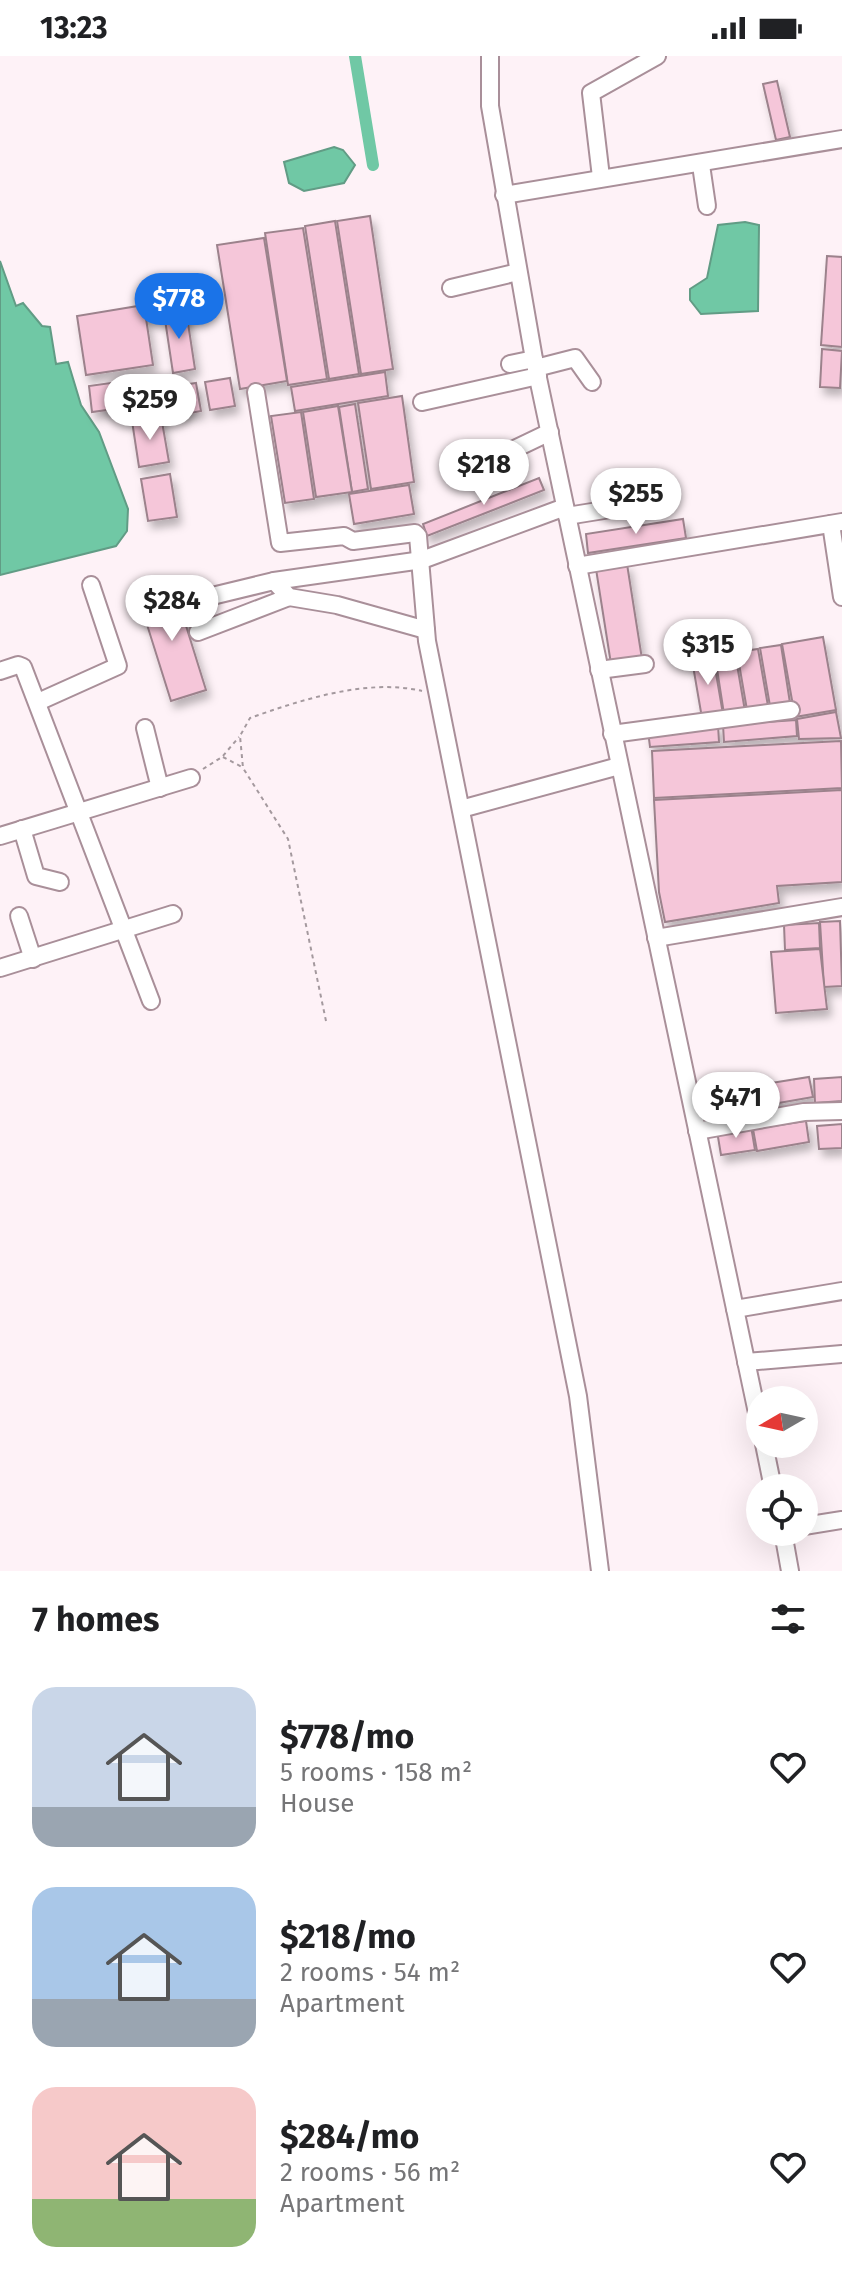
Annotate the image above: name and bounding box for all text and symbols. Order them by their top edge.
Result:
text: 13:23 [40,10,108,46]
pin: $778 [132,273,226,341]
text: $778 [153,283,205,314]
pin: $259 [103,374,197,442]
text: $259 [122,384,178,415]
pin: $218 [437,439,531,507]
text: $218 [457,449,511,480]
pin: $255 [589,468,683,536]
text: $255 [608,478,664,509]
pin: $284 [125,575,219,643]
text: $284 [143,585,201,616]
pin: $315 [661,619,755,687]
text: $315 [681,629,735,660]
pin: $471 [689,1072,783,1140]
text: $471 [710,1082,762,1113]
north arrow [746,1386,818,1458]
map controls [746,1386,818,1546]
button: locate [746,1474,818,1546]
icon: filters [766,1597,810,1641]
text: 7 homes [32,1599,159,1640]
text: $778/mo [280,1716,414,1757]
icon: home [96,1719,192,1815]
icon: heart [766,1745,810,1789]
text: 5 rooms · 158 m² [280,1757,472,1788]
text: House [280,1788,354,1819]
text: $218/mo [280,1916,416,1957]
icon: home [96,1919,192,2015]
icon: heart [766,1945,810,1989]
text: 2 rooms · 54 m² [280,1957,460,1988]
text: Apartment [280,1988,405,2019]
text: $284/mo [280,2116,419,2157]
icon: home [96,2119,192,2215]
icon: heart [766,2145,810,2189]
text: 2 rooms · 56 m² [280,2157,460,2188]
text: Apartment [280,2188,405,2219]

